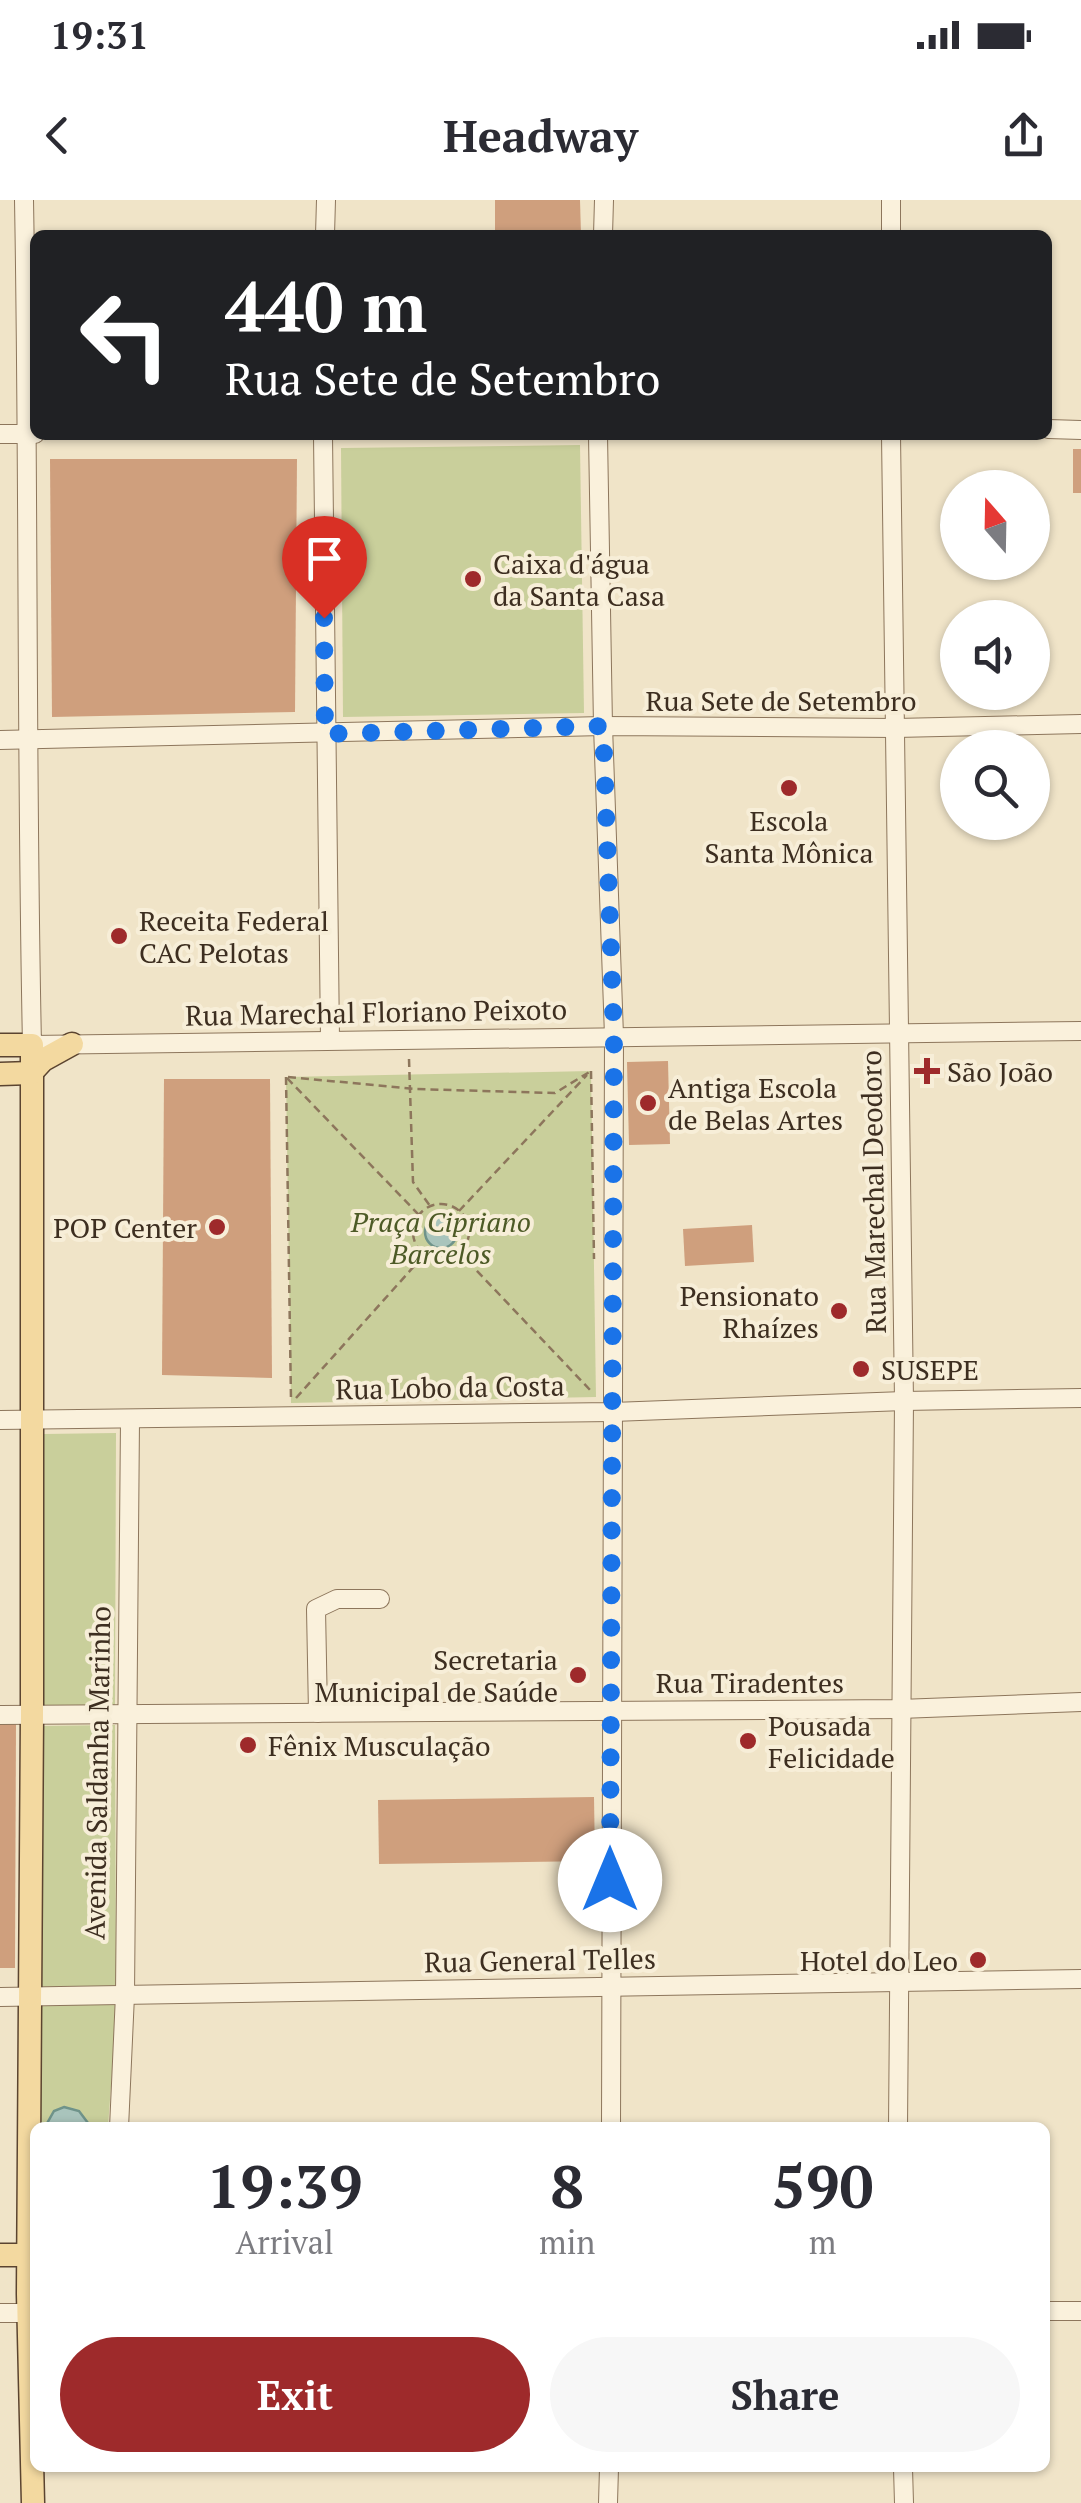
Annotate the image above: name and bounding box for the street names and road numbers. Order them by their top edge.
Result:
street label: Rua Sete de Setembro [646,682,916,719]
street label: Rua Marechal Floriano Peixoto [185,990,567,1034]
street label: Rua Marechal Deodoro [852,1050,894,1334]
street label: Rua Lobo da Costa [335,1367,565,1407]
street label: Avenida Saldanha Marinho [76,1606,118,1940]
street label: Rua Tiradentes [656,1664,844,1701]
street label: Rua General Telles [424,1939,656,1981]

